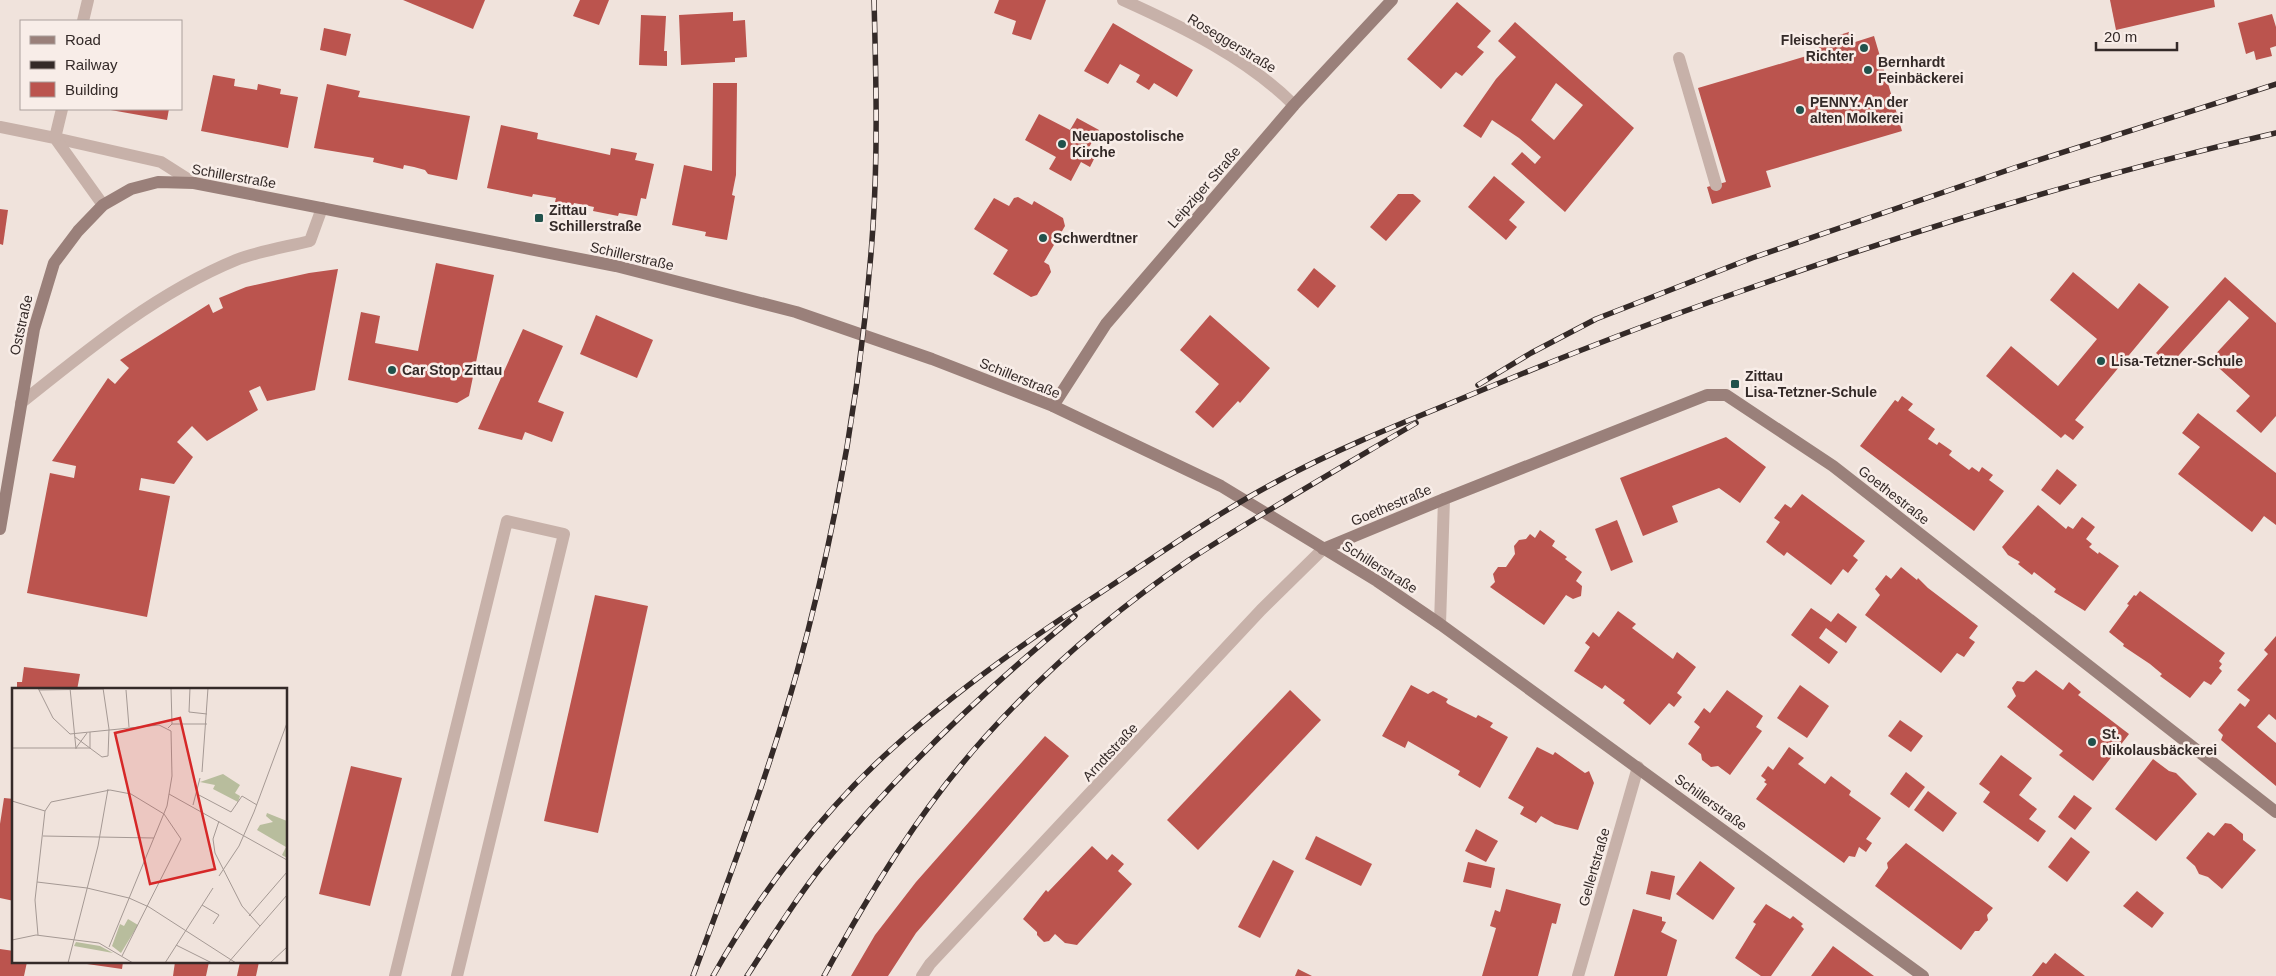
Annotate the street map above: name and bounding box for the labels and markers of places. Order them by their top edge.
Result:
place label: Fleischerei Richter [1781,32,1855,64]
marker: Fleischerei Richter [1858,42,1870,54]
place label: Bernhardt Feinbäckerei [1878,54,1964,86]
marker: Bernhardt Feinbäckerei [1862,64,1874,76]
place label: PENNY. An der alten Molkerei [1810,94,1909,126]
marker: PENNY. An der alten Molkerei [1794,104,1806,116]
place label: Neuapostolische Kirche [1072,128,1184,160]
marker: Neuapostolische Kirche [1056,138,1068,150]
place label: Zittau Schillerstraße [549,202,642,234]
marker: Zittau Schillerstraße [533,212,545,224]
place label: Schwerdtner [1053,230,1138,246]
marker: Schwerdtner [1037,232,1049,244]
place label: Lisa-Tetzner-Schule [2111,353,2243,369]
marker: Lisa-Tetzner-Schule [2095,355,2107,367]
place label: Car Stop Zittau [402,362,502,378]
marker: Car Stop Zittau [386,364,398,376]
place label: Zittau Lisa-Tetzner-Schule [1745,368,1877,400]
marker: Zittau Lisa-Tetzner-Schule [1729,378,1741,390]
place label: St. Nikolausbäckerei [2102,726,2217,758]
marker: St. Nikolausbäckerei [2086,736,2098,748]

